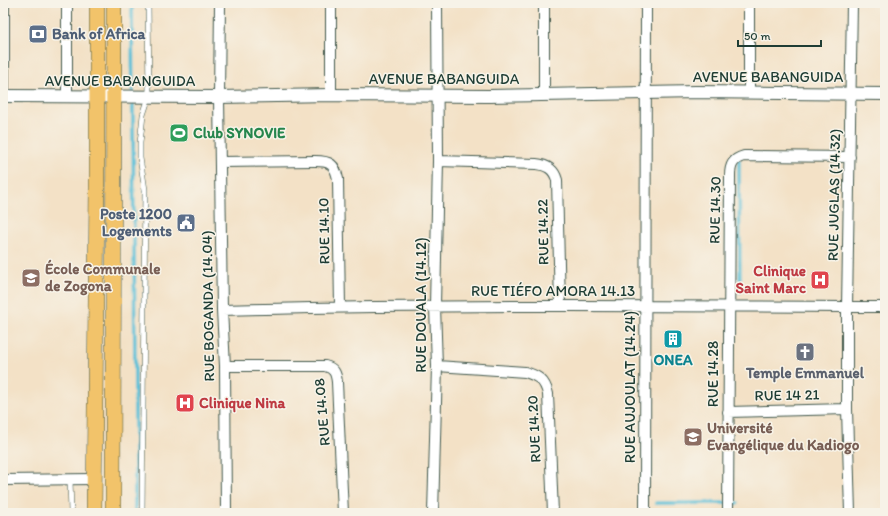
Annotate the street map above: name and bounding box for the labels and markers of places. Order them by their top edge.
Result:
bank icon: Bank of Africa [27,23,49,45]
place label: Bank of Africa [52,25,145,43]
sports icon: Club SYNOVIE [168,122,190,144]
place label: Club SYNOVIE [193,124,286,142]
place label: Poste 1200 Logements [100,205,172,241]
public building icon: Poste 1200 Logements [175,212,197,234]
place label: École Communale de Zogona [45,259,160,296]
place label: Clinique Saint Marc [736,262,806,297]
school or university icon: École Communale de Zogona [20,267,42,289]
hospital icon: Clinique Saint Marc [809,269,831,291]
building icon: ONEA [662,328,684,350]
church icon: Temple Emmanuel [794,341,816,363]
place label: ONEA [653,351,693,369]
place label: Temple Emmanuel [745,364,865,383]
hospital icon: Clinique Nina [174,392,196,414]
place label: Clinique Nina [199,394,286,413]
place label: Université Evangélique du Kadiogo [707,419,860,455]
school or university icon: Université Evangélique du Kadiogo [682,426,704,448]

